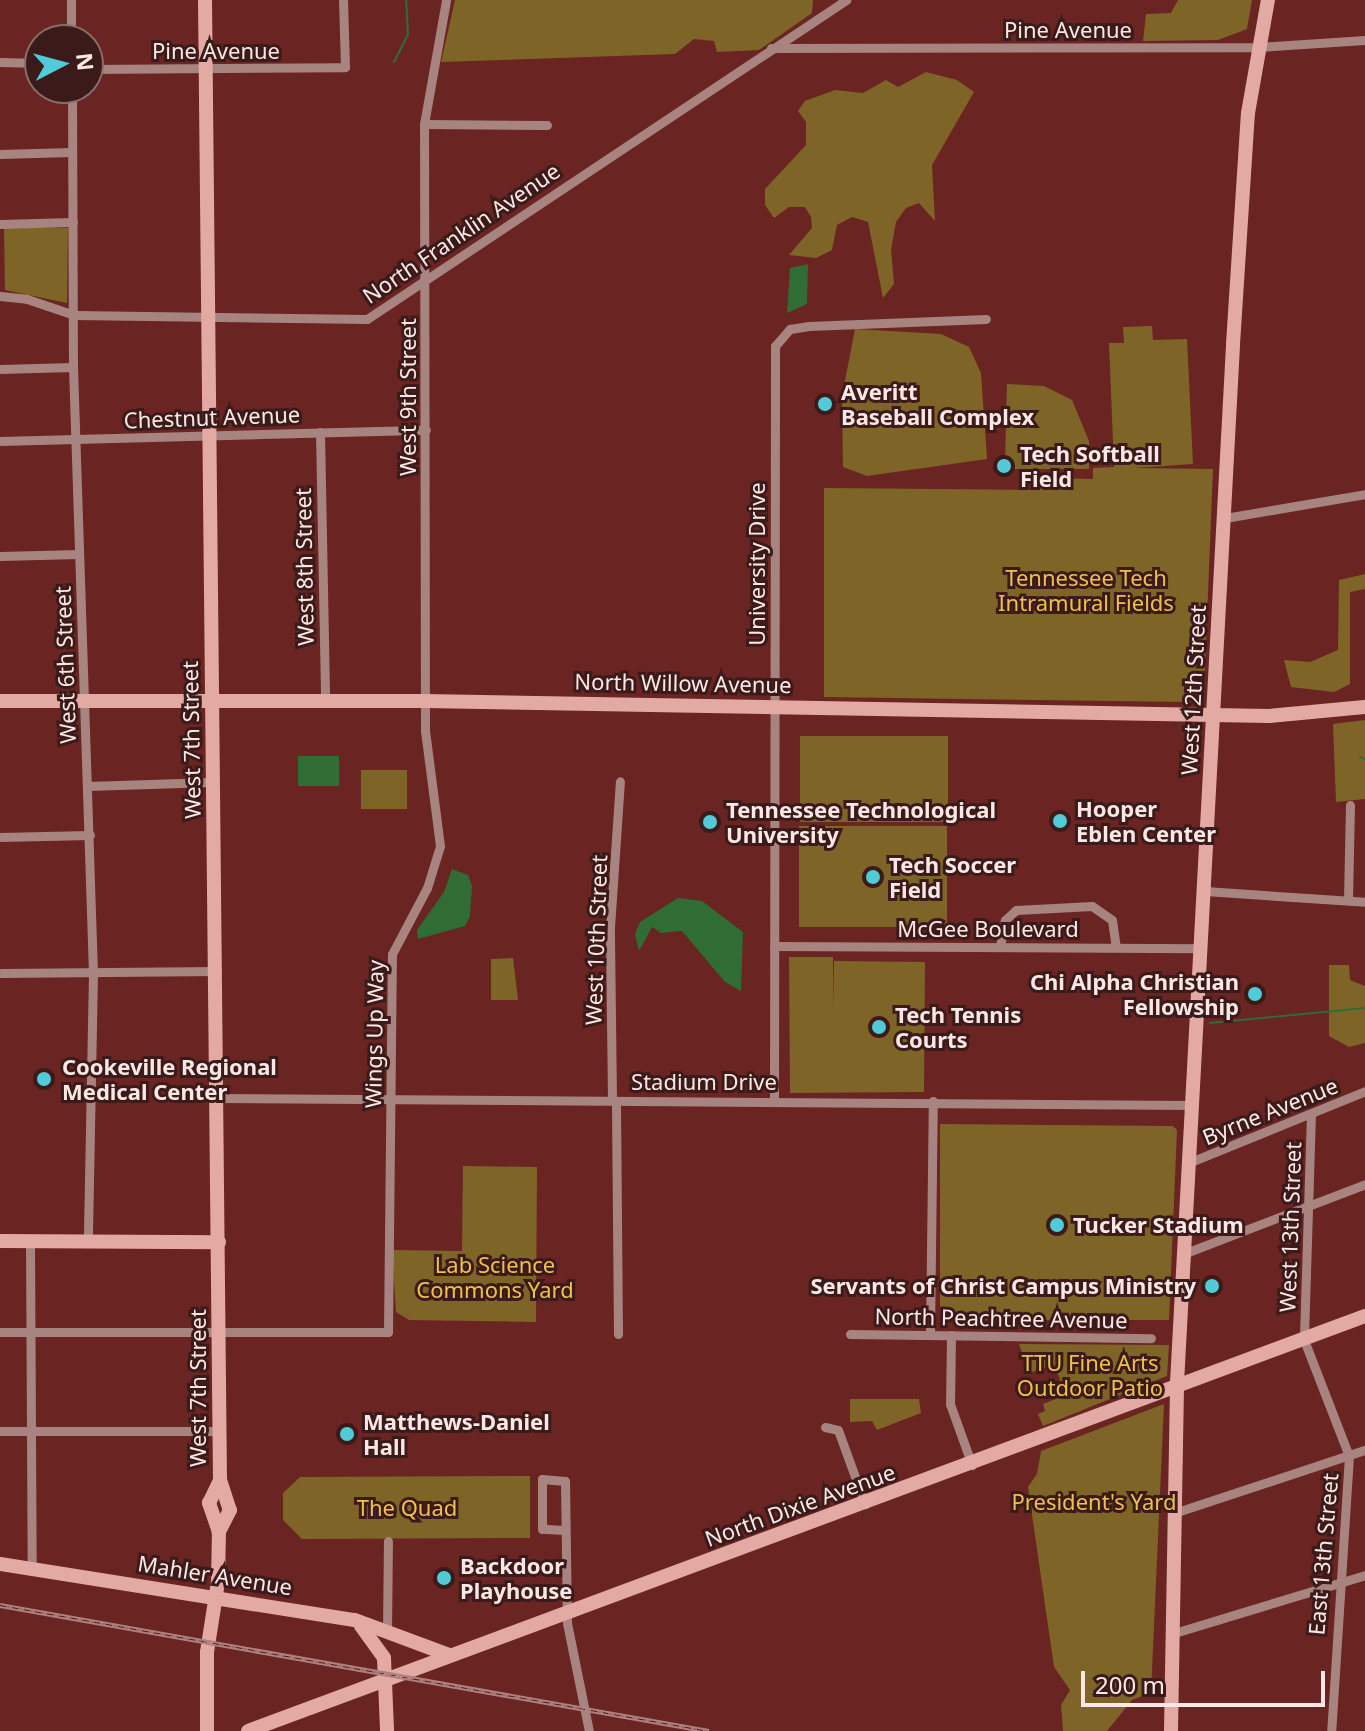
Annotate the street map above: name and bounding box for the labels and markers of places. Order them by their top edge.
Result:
place label: Averitt Baseball Complex [841,378,1034,430]
marker: Averitt Baseball Complex [816,395,834,413]
place label: Tech Softball Field [1020,440,1160,492]
marker: Tech Softball Field [995,457,1013,475]
place label: Hooper Eblen Center [1076,795,1216,846]
place label: Tennessee Technological University [726,796,996,848]
marker: Hooper Eblen Center [1051,812,1069,830]
marker: Tennessee Technological University [701,813,719,831]
place label: Tech Soccer Field [889,851,1016,902]
marker: Tech Soccer Field [864,868,882,886]
place label: Chi Alpha Christian Fellowship [1030,968,1239,1020]
marker: Chi Alpha Christian Fellowship [1246,985,1264,1003]
place label: Tech Tennis Courts [895,1001,1021,1052]
marker: Tech Tennis Courts [870,1018,888,1036]
place label: Cookeville Regional Medical Center [62,1053,277,1104]
marker: Cookeville Regional Medical Center [33,1068,55,1090]
place label: Tucker Stadium [1073,1212,1244,1238]
marker: Tucker Stadium [1048,1216,1066,1234]
place label: Servants of Christ Campus Ministry [811,1273,1196,1299]
marker: Servants of Christ Campus Ministry [1203,1277,1221,1295]
place label: Matthews-Daniel Hall [363,1408,550,1460]
marker: Matthews-Daniel Hall [338,1425,356,1443]
place label: Backdoor Playhouse [460,1552,572,1604]
marker: Backdoor Playhouse [435,1569,453,1587]

